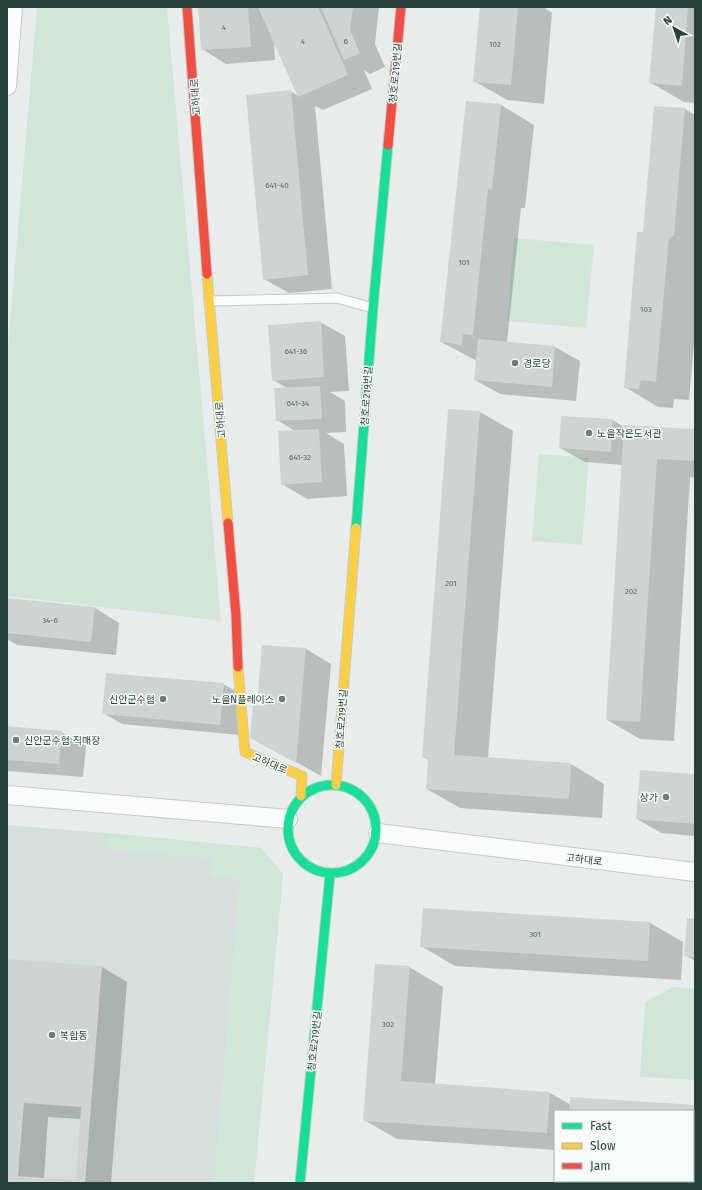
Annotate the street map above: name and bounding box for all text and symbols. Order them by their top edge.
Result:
north arrow [654,8,694,48]
text: N [661,13,675,28]
house number: 4 [222,23,227,32]
house number: 4 [301,37,306,46]
house number: 6 [344,37,348,46]
house number: 102 [489,40,501,49]
street label: 청호로219번길 [387,43,405,104]
street label: 고하대로 [189,78,203,116]
house number: 641-40 [265,181,289,190]
house number: 101 [458,258,470,267]
house number: 103 [640,305,652,314]
house number: 641-36 [285,347,307,356]
marker: 경로당 [510,358,520,368]
place label: 경로당 [523,358,551,370]
street label: 청호로219번길 [359,366,375,427]
house number: 641-34 [287,399,310,408]
street label: 고하대로 [213,401,229,439]
marker: 노을작은도서관 [584,428,594,438]
place label: 노을작은도서관 [597,428,662,440]
house number: 641-32 [289,453,311,462]
house number: 201 [445,579,457,588]
house number: 202 [625,587,637,596]
house number: 34-6 [42,616,58,625]
street label: 청호로219번길 [334,689,350,750]
place label: 신안군수협 [109,694,155,706]
marker: 신안군수협 [158,694,168,704]
place label: 노을N플레이스 [212,694,274,706]
marker: 노을N플레이스 [277,694,287,704]
marker: 신안군수협 직매장 [11,735,21,745]
place label: 신안군수협 직매장 [24,735,100,747]
street label: 고하대로 [250,751,289,777]
place label: 상가 [640,792,658,804]
marker: 상가 [661,792,671,802]
street label: 고하대로 [565,852,603,868]
house number: 301 [529,930,541,939]
street label: 청호로219번길 [306,1011,324,1072]
house number: 302 [382,1020,394,1029]
marker: 복합동 [47,1030,57,1040]
place label: 복합동 [60,1030,88,1042]
legend [554,1110,694,1182]
text: Fast [590,1119,612,1133]
text: Slow [590,1139,616,1153]
text: Jam [590,1159,610,1173]

